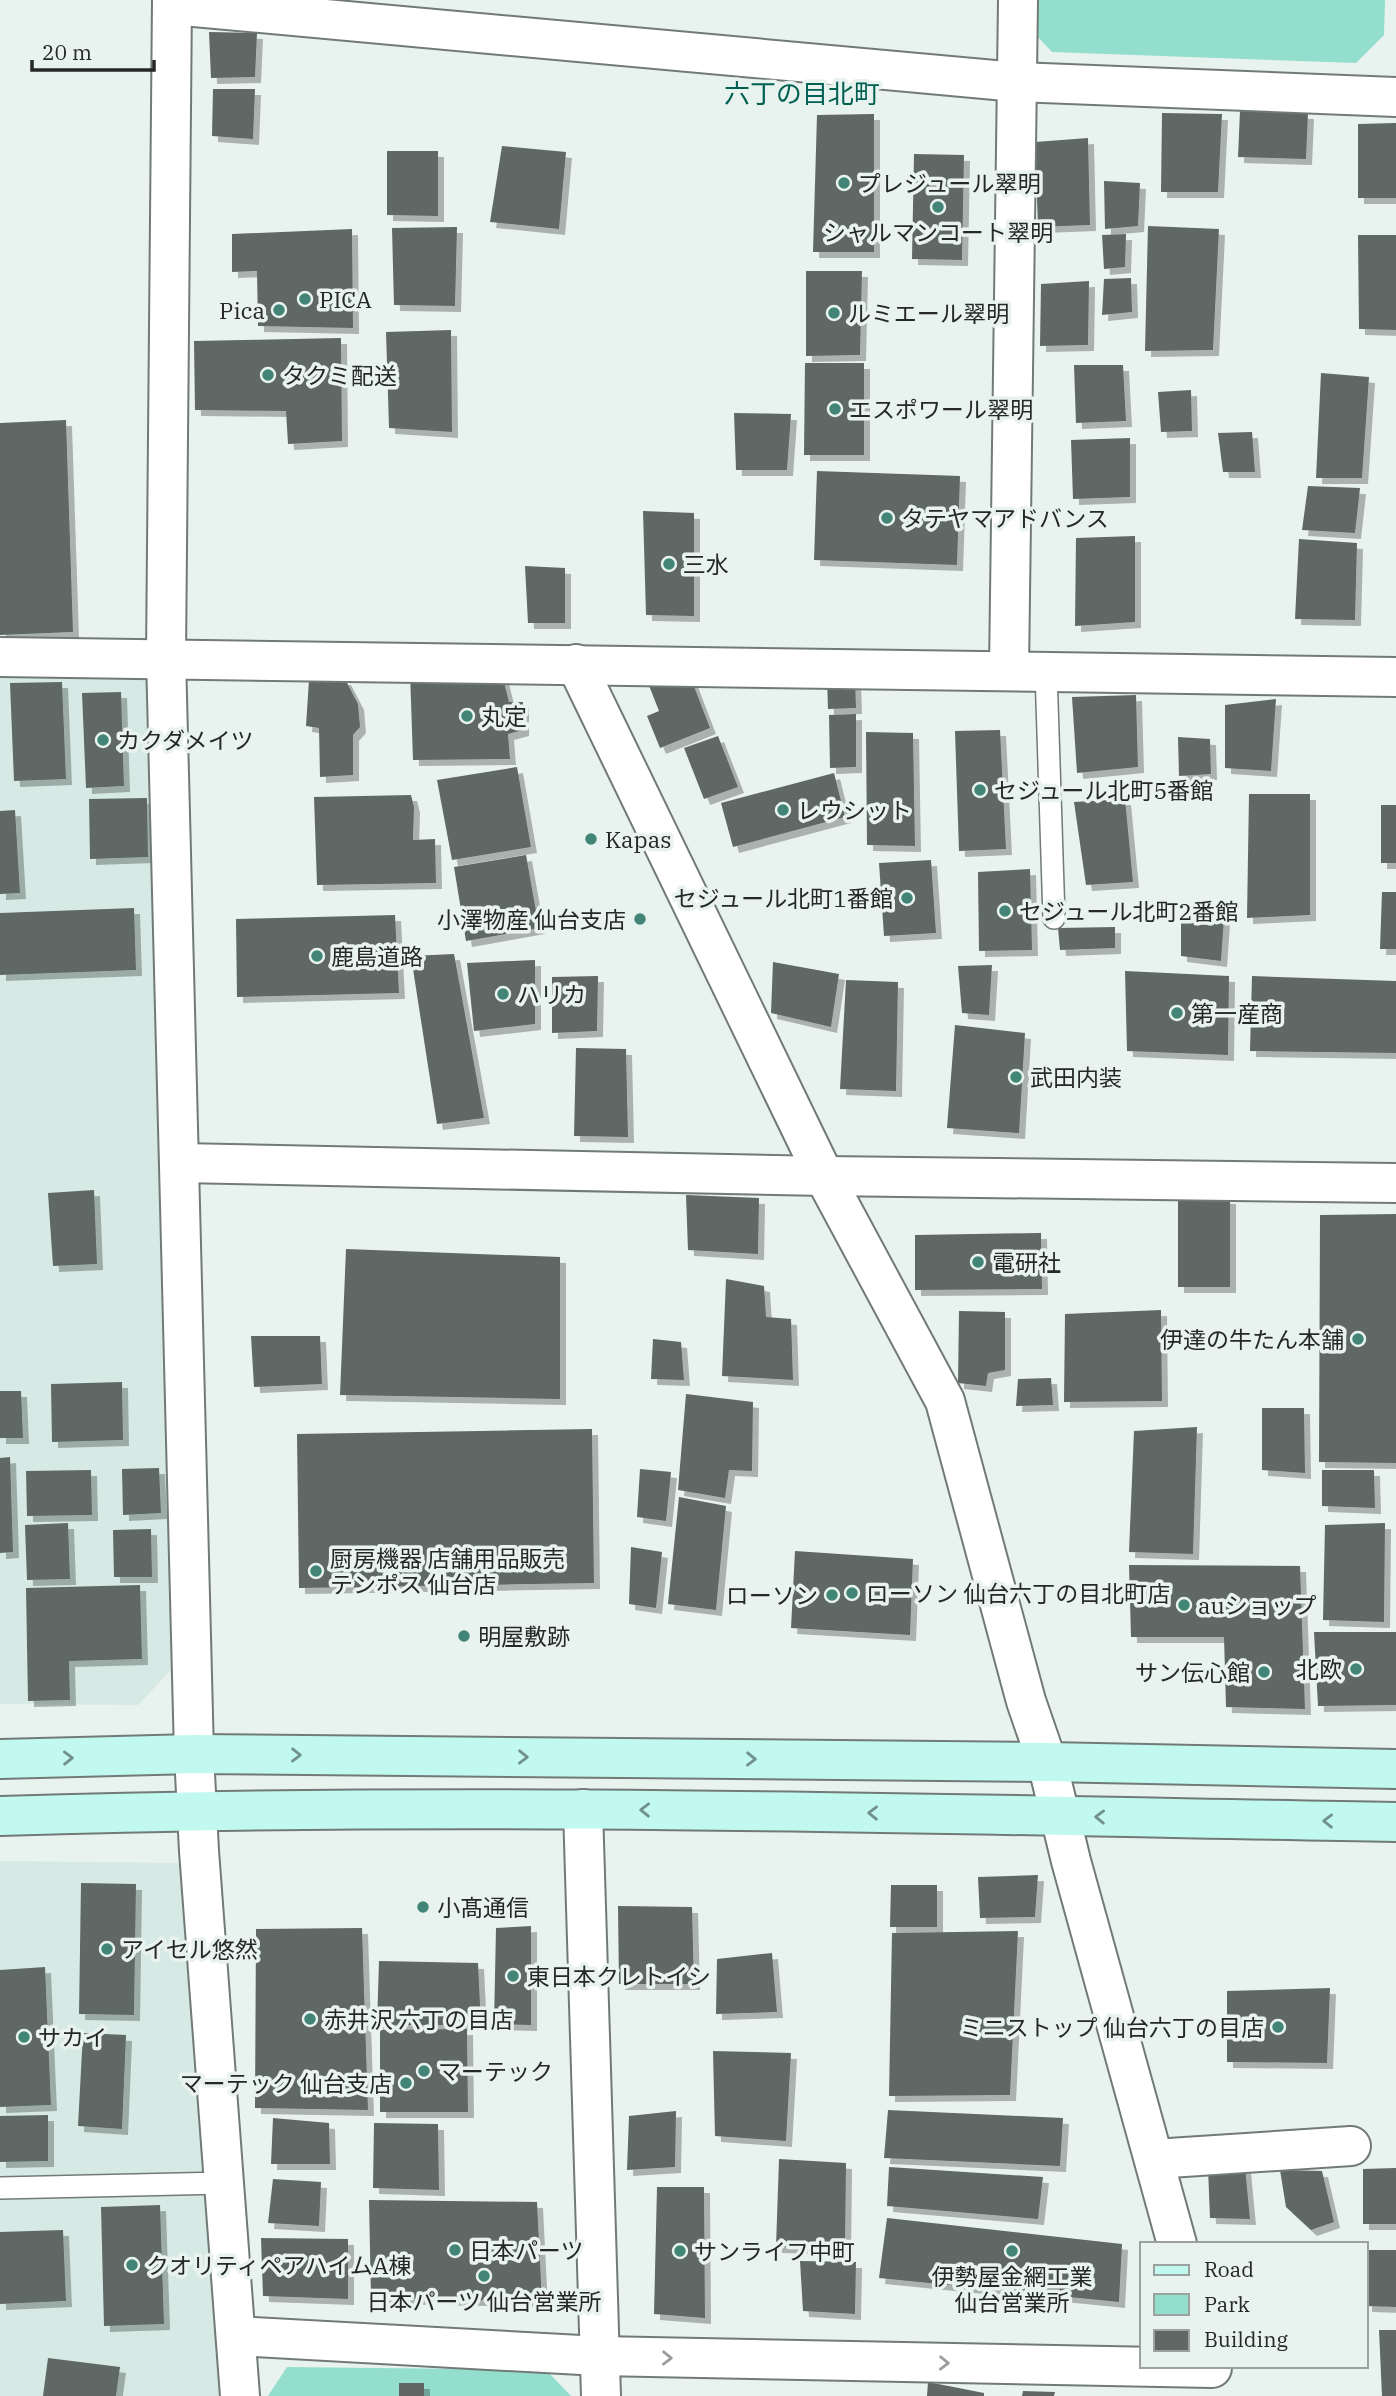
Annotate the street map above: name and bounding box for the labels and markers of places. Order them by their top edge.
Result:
place label: プレジュール翠明 [858,168,1040,198]
marker: プレジュール翠明 [836,175,852,191]
marker: シャルマンコート翠明 [930,199,946,215]
place label: シャルマンコート翠明 [823,217,1053,247]
place label: PICA [319,284,372,314]
marker: PICA [297,291,313,307]
place label: Pica [219,295,265,325]
place label: ルミエール翠明 [848,298,1009,328]
marker: Pica [271,302,287,318]
marker: ルミエール翠明 [826,305,842,321]
place label: タクミ配送 [282,360,397,390]
marker: タクミ配送 [260,367,276,383]
place label: エスポワール翠明 [849,394,1033,424]
marker: エスポワール翠明 [827,401,843,417]
place label: タテヤマアドバンス [901,503,1109,533]
marker: タテヤマアドバンス [879,510,895,526]
place label: 三水 [683,549,729,579]
marker: 三水 [661,556,677,572]
place label: 丸定 [481,701,527,731]
marker: 丸定 [459,708,475,724]
place label: カクダメイツ [117,725,253,755]
marker: カクダメイツ [95,732,111,748]
place label: セジュール北町5番館 [994,775,1213,805]
marker: セジュール北町5番館 [972,782,988,798]
place label: レウシット [797,795,912,825]
marker: レウシット [775,802,791,818]
place label: Kapas [605,824,672,854]
marker: Kapas [583,831,599,847]
place label: セジュール北町1番館 [674,883,893,913]
marker: セジュール北町1番館 [899,890,915,906]
place label: セジュール北町2番館 [1019,896,1238,926]
marker: セジュール北町2番館 [997,903,1013,919]
place label: 小澤物産 仙台支店 [437,904,626,934]
marker: 小澤物産 仙台支店 [632,911,648,927]
place label: 鹿島道路 [331,941,423,971]
marker: 鹿島道路 [309,948,325,964]
place label: ハリカ [517,979,586,1009]
marker: ハリカ [495,986,511,1002]
place label: 第一産商 [1191,998,1283,1028]
marker: 第一産商 [1169,1005,1185,1021]
place label: 武田内装 [1030,1062,1122,1092]
marker: 武田内装 [1008,1069,1024,1085]
place label: 電研社 [992,1247,1061,1277]
marker: 電研社 [970,1254,986,1270]
place label: 伊達の牛たん本舗 [1160,1324,1344,1354]
marker: 伊達の牛たん本舗 [1350,1331,1366,1347]
place label: 厨房機器 店舗用品販売 テンポス 仙台店 [330,1543,565,1599]
marker: 厨房機器 店舗用品販売 テンポス 仙台店 [308,1563,324,1579]
place label: ローソン 仙台六丁の目北町店 [866,1578,1170,1608]
place label: ローソン [726,1580,818,1610]
marker: ローソン 仙台六丁の目北町店 [844,1585,860,1601]
marker: ローソン [824,1587,840,1603]
place label: auショップ [1198,1590,1317,1620]
marker: auショップ [1176,1597,1192,1613]
place label: 明屋敷跡 [478,1621,570,1651]
marker: 明屋敷跡 [456,1628,472,1644]
place label: 北欧 [1296,1654,1342,1684]
place label: サン伝心館 [1135,1657,1250,1687]
marker: 北欧 [1348,1661,1364,1677]
marker: サン伝心館 [1256,1664,1272,1680]
place label: 小髙通信 [437,1892,529,1922]
marker: 小髙通信 [415,1899,431,1915]
place label: アイセル悠然 [121,1934,258,1964]
marker: アイセル悠然 [99,1941,115,1957]
place label: 東日本クレトイシ [527,1961,711,1991]
marker: 東日本クレトイシ [505,1968,521,1984]
place label: 赤井沢 六丁の目店 [324,2004,513,2034]
marker: 赤井沢 六丁の目店 [302,2011,318,2027]
place label: ミニストップ 仙台六丁の目店 [960,2012,1264,2042]
marker: ミニストップ 仙台六丁の目店 [1270,2019,1286,2035]
place label: サカイ [38,2022,107,2052]
marker: サカイ [16,2029,32,2045]
place label: マーテック [438,2056,553,2086]
marker: マーテック [416,2063,432,2079]
place label: マーテック 仙台支店 [180,2068,392,2098]
marker: マーテック 仙台支店 [398,2075,414,2091]
place label: 日本パーツ [469,2235,584,2265]
place label: サンライフ中町 [694,2236,855,2266]
marker: 日本パーツ [447,2242,463,2258]
marker: サンライフ中町 [672,2243,688,2259]
marker: 伊勢屋金網工業 仙台営業所 [1004,2243,1020,2259]
place label: クオリティペアハイムA棟 [146,2250,412,2280]
marker: クオリティペアハイムA棟 [124,2257,140,2273]
place label: 伊勢屋金網工業 仙台営業所 [932,2261,1093,2317]
marker: 日本パーツ 仙台営業所 [476,2268,492,2284]
place label: 日本パーツ 仙台営業所 [367,2286,601,2316]

